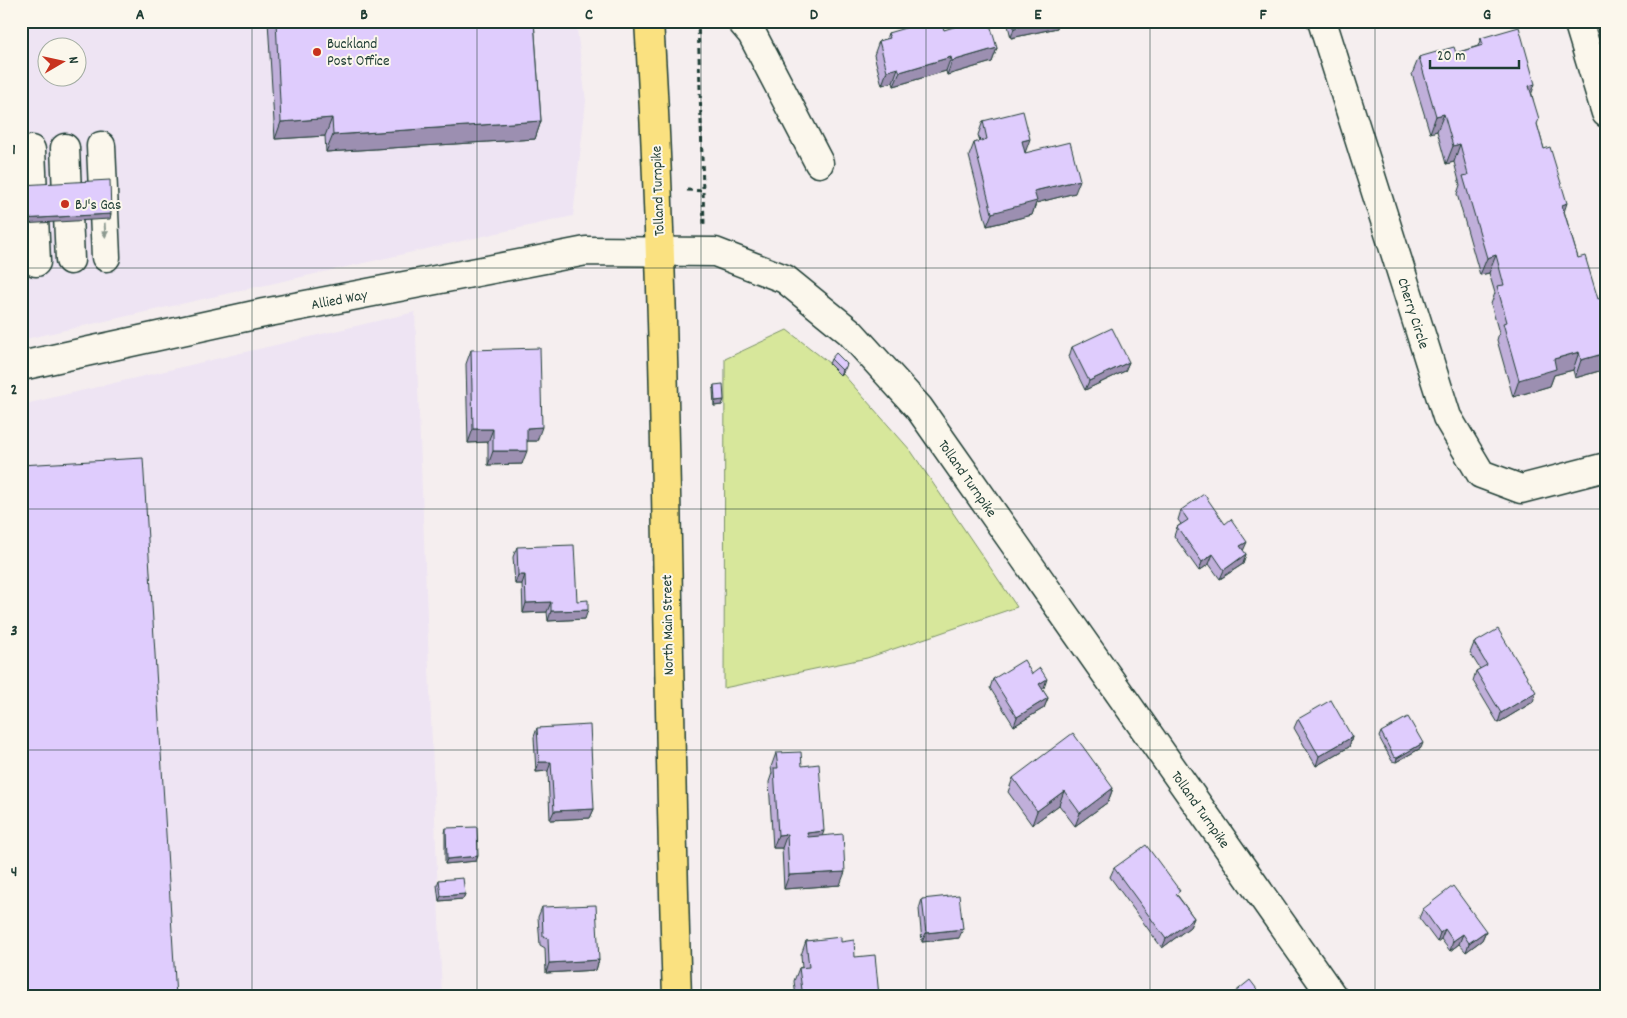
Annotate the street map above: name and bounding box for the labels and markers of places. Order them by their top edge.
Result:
place label: Buckland Post Office [327,34,390,73]
marker: Buckland Post Office [311,46,323,58]
place label: BJ's Gas [75,195,121,217]
marker: BJ's Gas [59,198,71,210]

